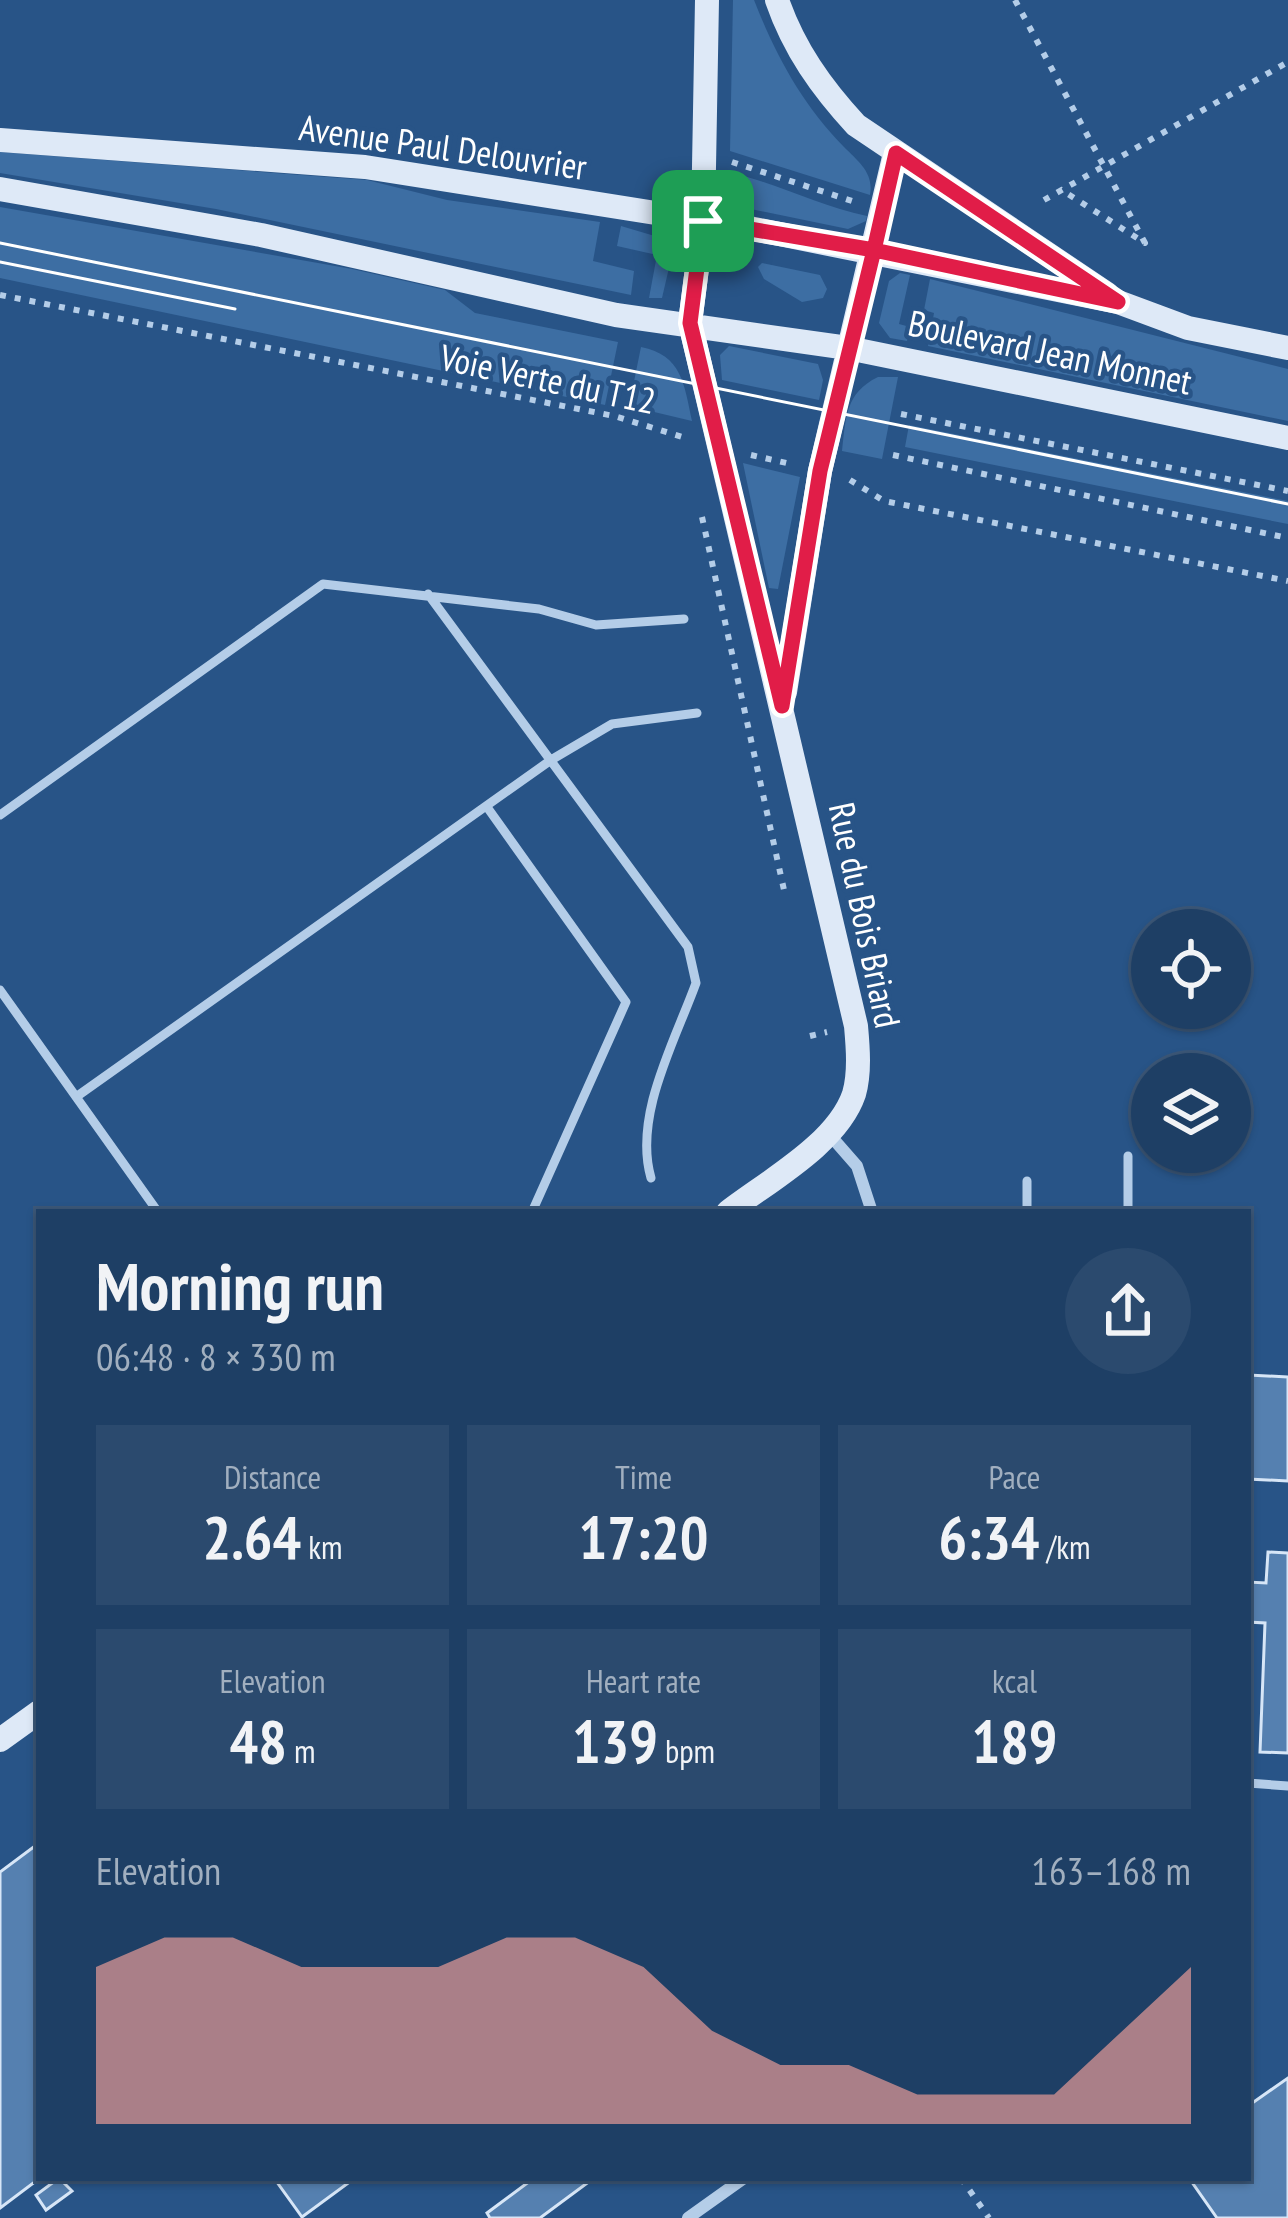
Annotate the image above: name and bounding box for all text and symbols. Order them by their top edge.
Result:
street label: Avenue Paul Delouvrier [296,103,590,190]
pin [652,170,754,272]
icon: arrive [670,188,736,254]
street label: Boulevard Jean Monnet [904,299,1196,405]
street label: Voie Verte du T12 [435,333,660,424]
street label: Rue du Bois Briard [819,798,912,1032]
map controls [1131,909,1251,1173]
button: locate [1131,909,1251,1029]
button: layers [1131,1053,1251,1173]
text: Morning run [96,1243,384,1328]
button: share [1065,1248,1191,1374]
text: 06:48 · 8 × 330 m [96,1331,336,1382]
text: Distance [224,1455,321,1498]
text: Time [615,1455,672,1498]
text: Pace [988,1455,1041,1498]
text: 2.64 [202,1498,301,1576]
text: 17:20 [579,1498,708,1576]
text: 6:34 [938,1498,1040,1576]
text: km [301,1525,343,1568]
text: /km [1040,1525,1091,1568]
text: Elevation [220,1659,325,1702]
text: Heart rate [586,1659,701,1702]
text: kcal [992,1659,1037,1702]
text: 48 [230,1702,287,1780]
text: 139 [572,1702,658,1780]
text: 189 [971,1702,1058,1780]
text: m [287,1729,315,1772]
text: bpm [658,1729,715,1772]
text: Elevation [96,1845,221,1896]
text: 163–168 m [1031,1845,1191,1896]

